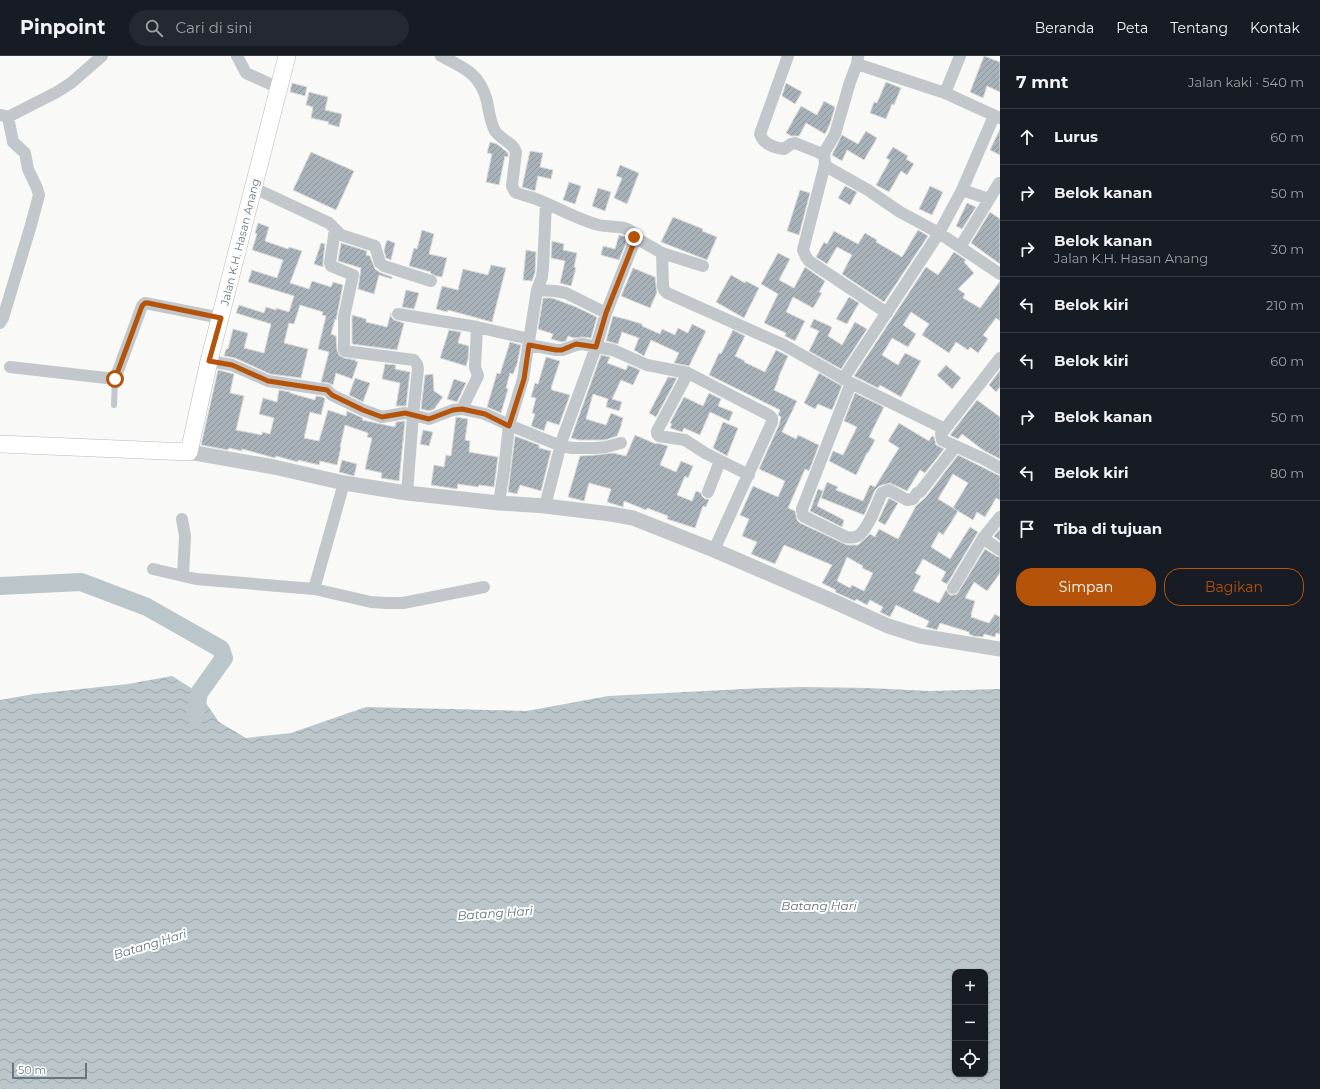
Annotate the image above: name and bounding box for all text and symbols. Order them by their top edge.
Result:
search box [129,10,409,46]
text: Pinpoint [20,16,105,39]
icon: search [143,17,165,39]
text: Cari di sini [175,18,252,37]
text: Beranda [1035,19,1094,37]
text: Peta [1116,19,1148,37]
text: Tentang [1170,19,1228,37]
text: Kontak [1250,19,1300,37]
text: 7 mnt [1016,72,1068,92]
text: Jalan kaki · 540 m [1188,74,1304,90]
icon: ahead [1016,126,1038,148]
text: Lurus [1054,127,1098,146]
text: 60 m [1270,129,1304,145]
street label: Jalan K.H. Hasan Anang [217,177,263,308]
icon: right [1016,182,1038,204]
text: Belok kanan [1054,183,1152,202]
text: 50 m [1271,185,1304,201]
route end [625,228,643,246]
text: Belok kanan [1054,231,1152,250]
icon: right [1016,238,1038,260]
text: 30 m [1271,241,1304,257]
text: Jalan K.H. Hasan Anang [1054,250,1208,266]
icon: left [1016,294,1038,316]
text: Belok kiri [1054,295,1129,314]
text: 210 m [1266,297,1304,313]
icon: left [1016,350,1038,372]
text: Belok kiri [1054,351,1129,370]
text: 60 m [1270,353,1304,369]
route start [106,370,124,388]
icon: right [1016,406,1038,428]
text: Belok kanan [1054,407,1152,426]
text: 50 m [1271,409,1304,425]
icon: left [1016,462,1038,484]
text: Belok kiri [1054,463,1129,482]
text: 80 m [1270,465,1304,481]
icon: arrive [1016,518,1038,540]
text: Tiba di tujuan [1054,519,1162,538]
button: Simpan [1016,568,1156,606]
button: Bagikan [1164,568,1304,606]
water label: Batang Hari [781,898,857,913]
water label: Batang Hari [457,903,534,923]
water label: Batang Hari [112,926,189,962]
map controls [952,969,988,1077]
button: + [952,969,988,1005]
button: − [952,1005,988,1041]
button: locate [952,1041,988,1077]
scale bar [12,1061,87,1080]
text: 50 m [18,1063,46,1077]

